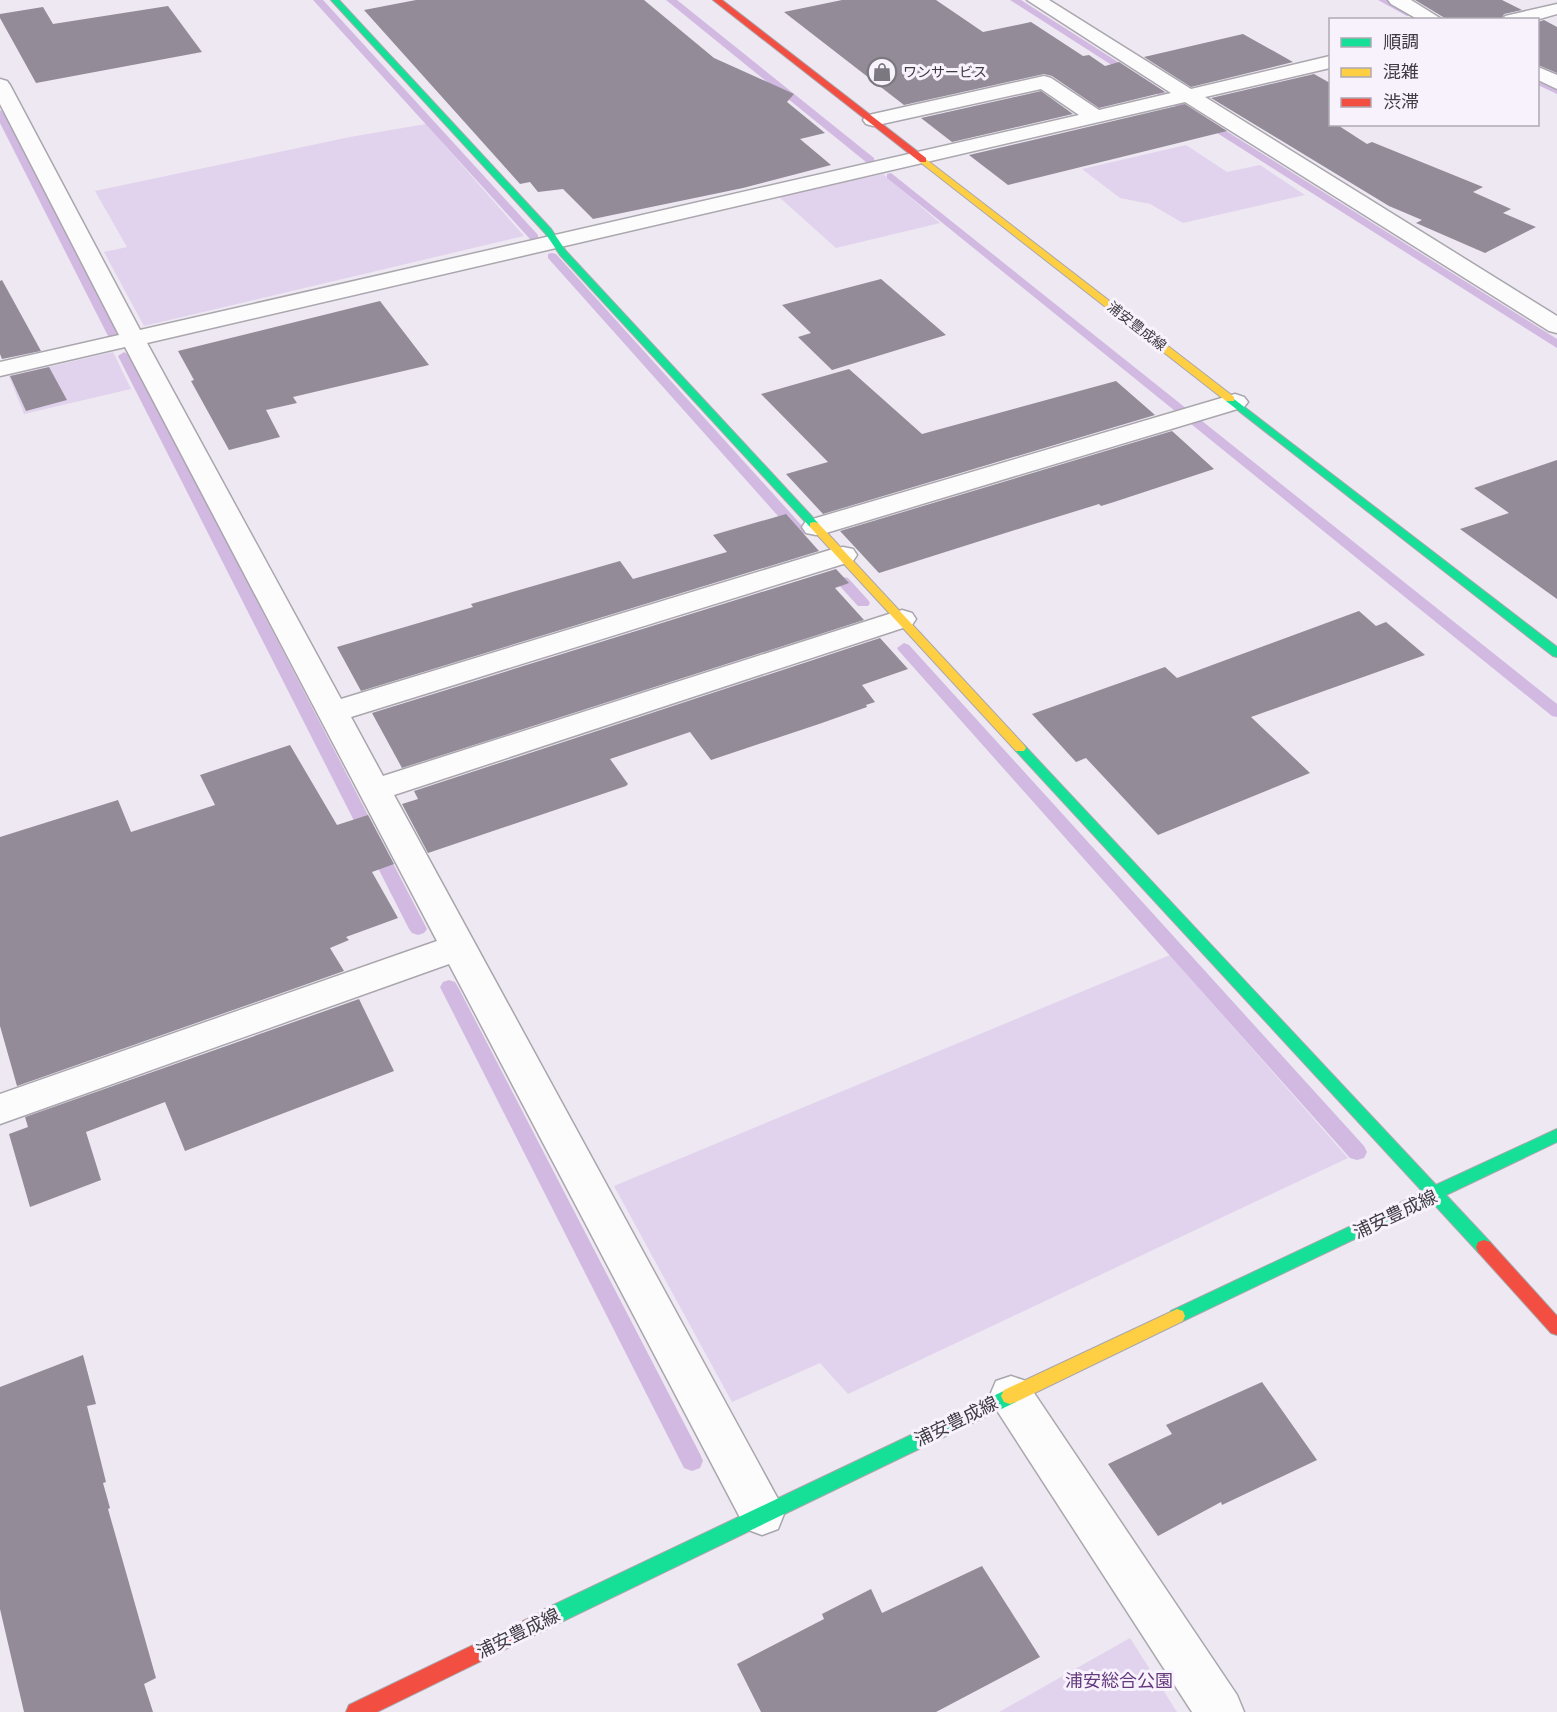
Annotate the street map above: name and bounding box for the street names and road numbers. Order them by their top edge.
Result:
street label: 浦安豊成線 [1104,298,1170,354]
street label: 浦安豊成線 [1350,1185,1440,1243]
street label: 浦安豊成線 [911,1392,1001,1450]
street label: 浦安豊成線 [473,1604,563,1662]

